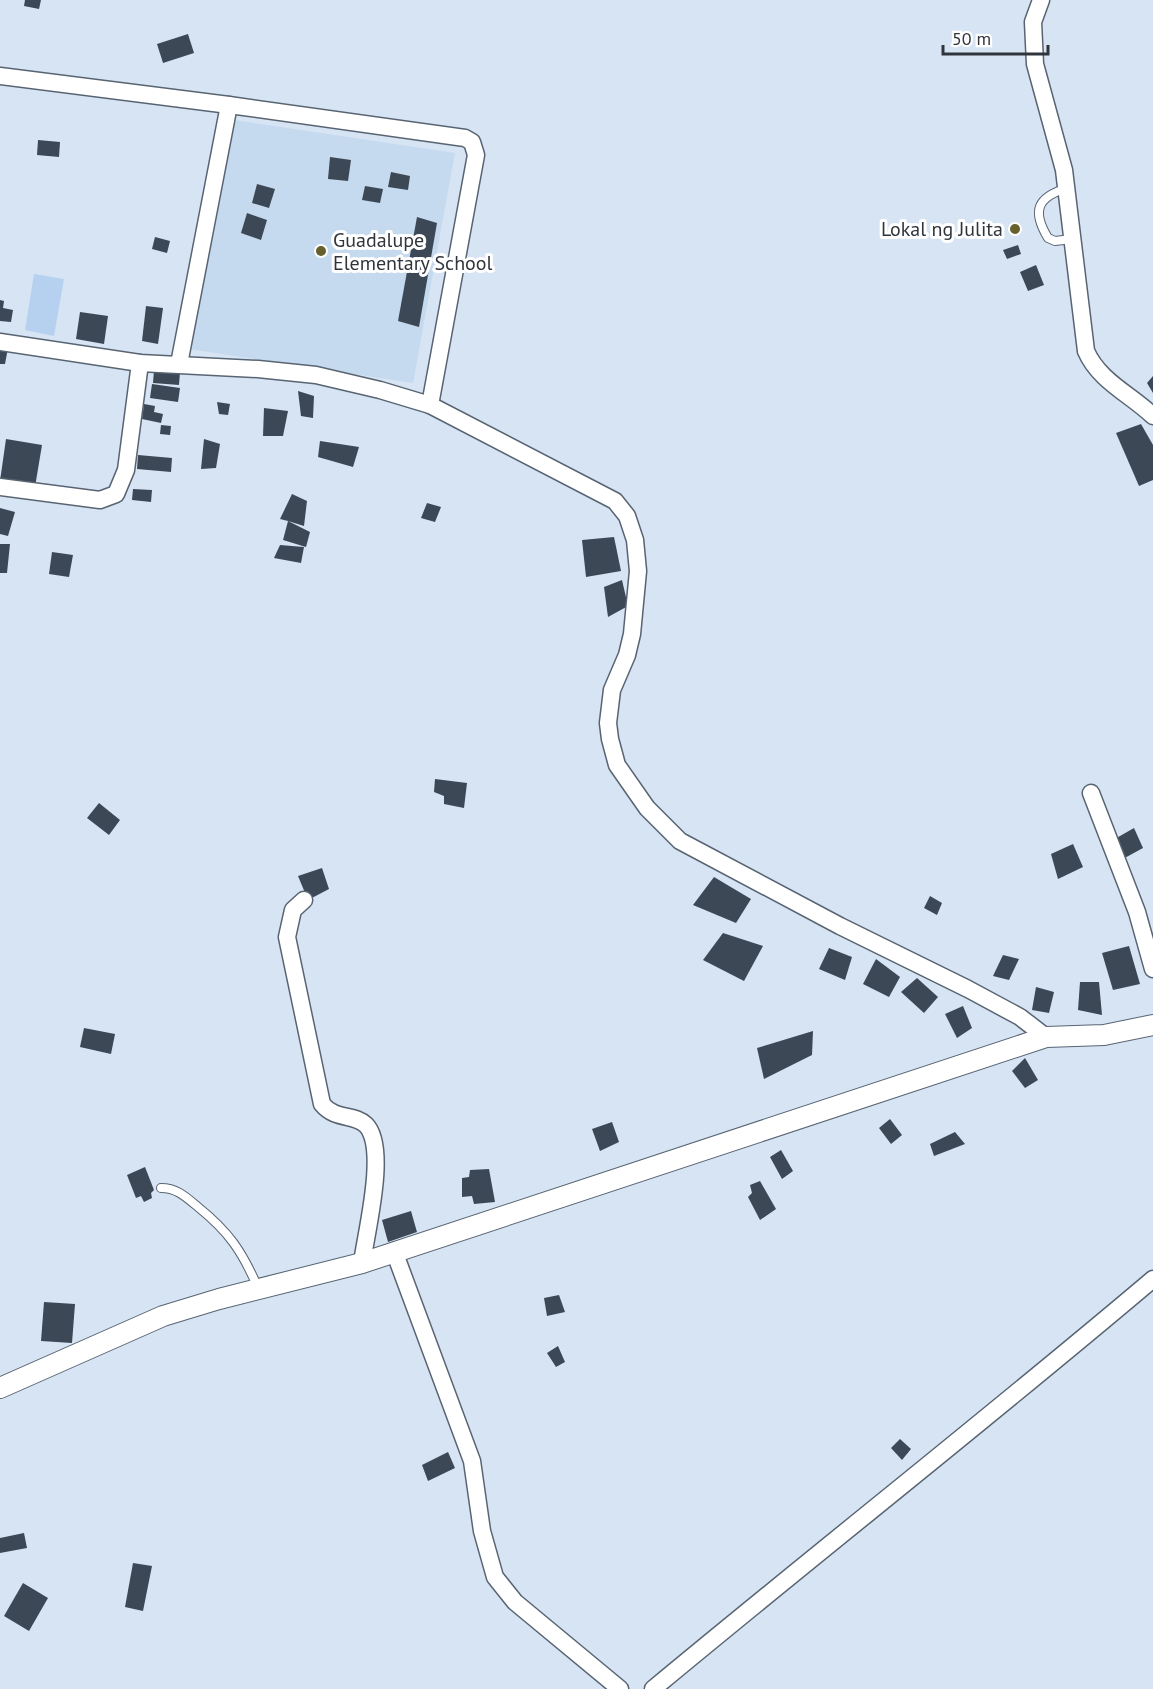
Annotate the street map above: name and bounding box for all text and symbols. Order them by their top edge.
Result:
scale bar [943,18,1048,56]
text: 50 m [952,27,991,50]
place label: Lokal ng Julita [881,216,1003,242]
marker: Lokal ng Julita [1008,222,1022,236]
place label: Guadalupe Elementary School [333,227,493,276]
marker: Guadalupe Elementary School [314,244,328,258]

